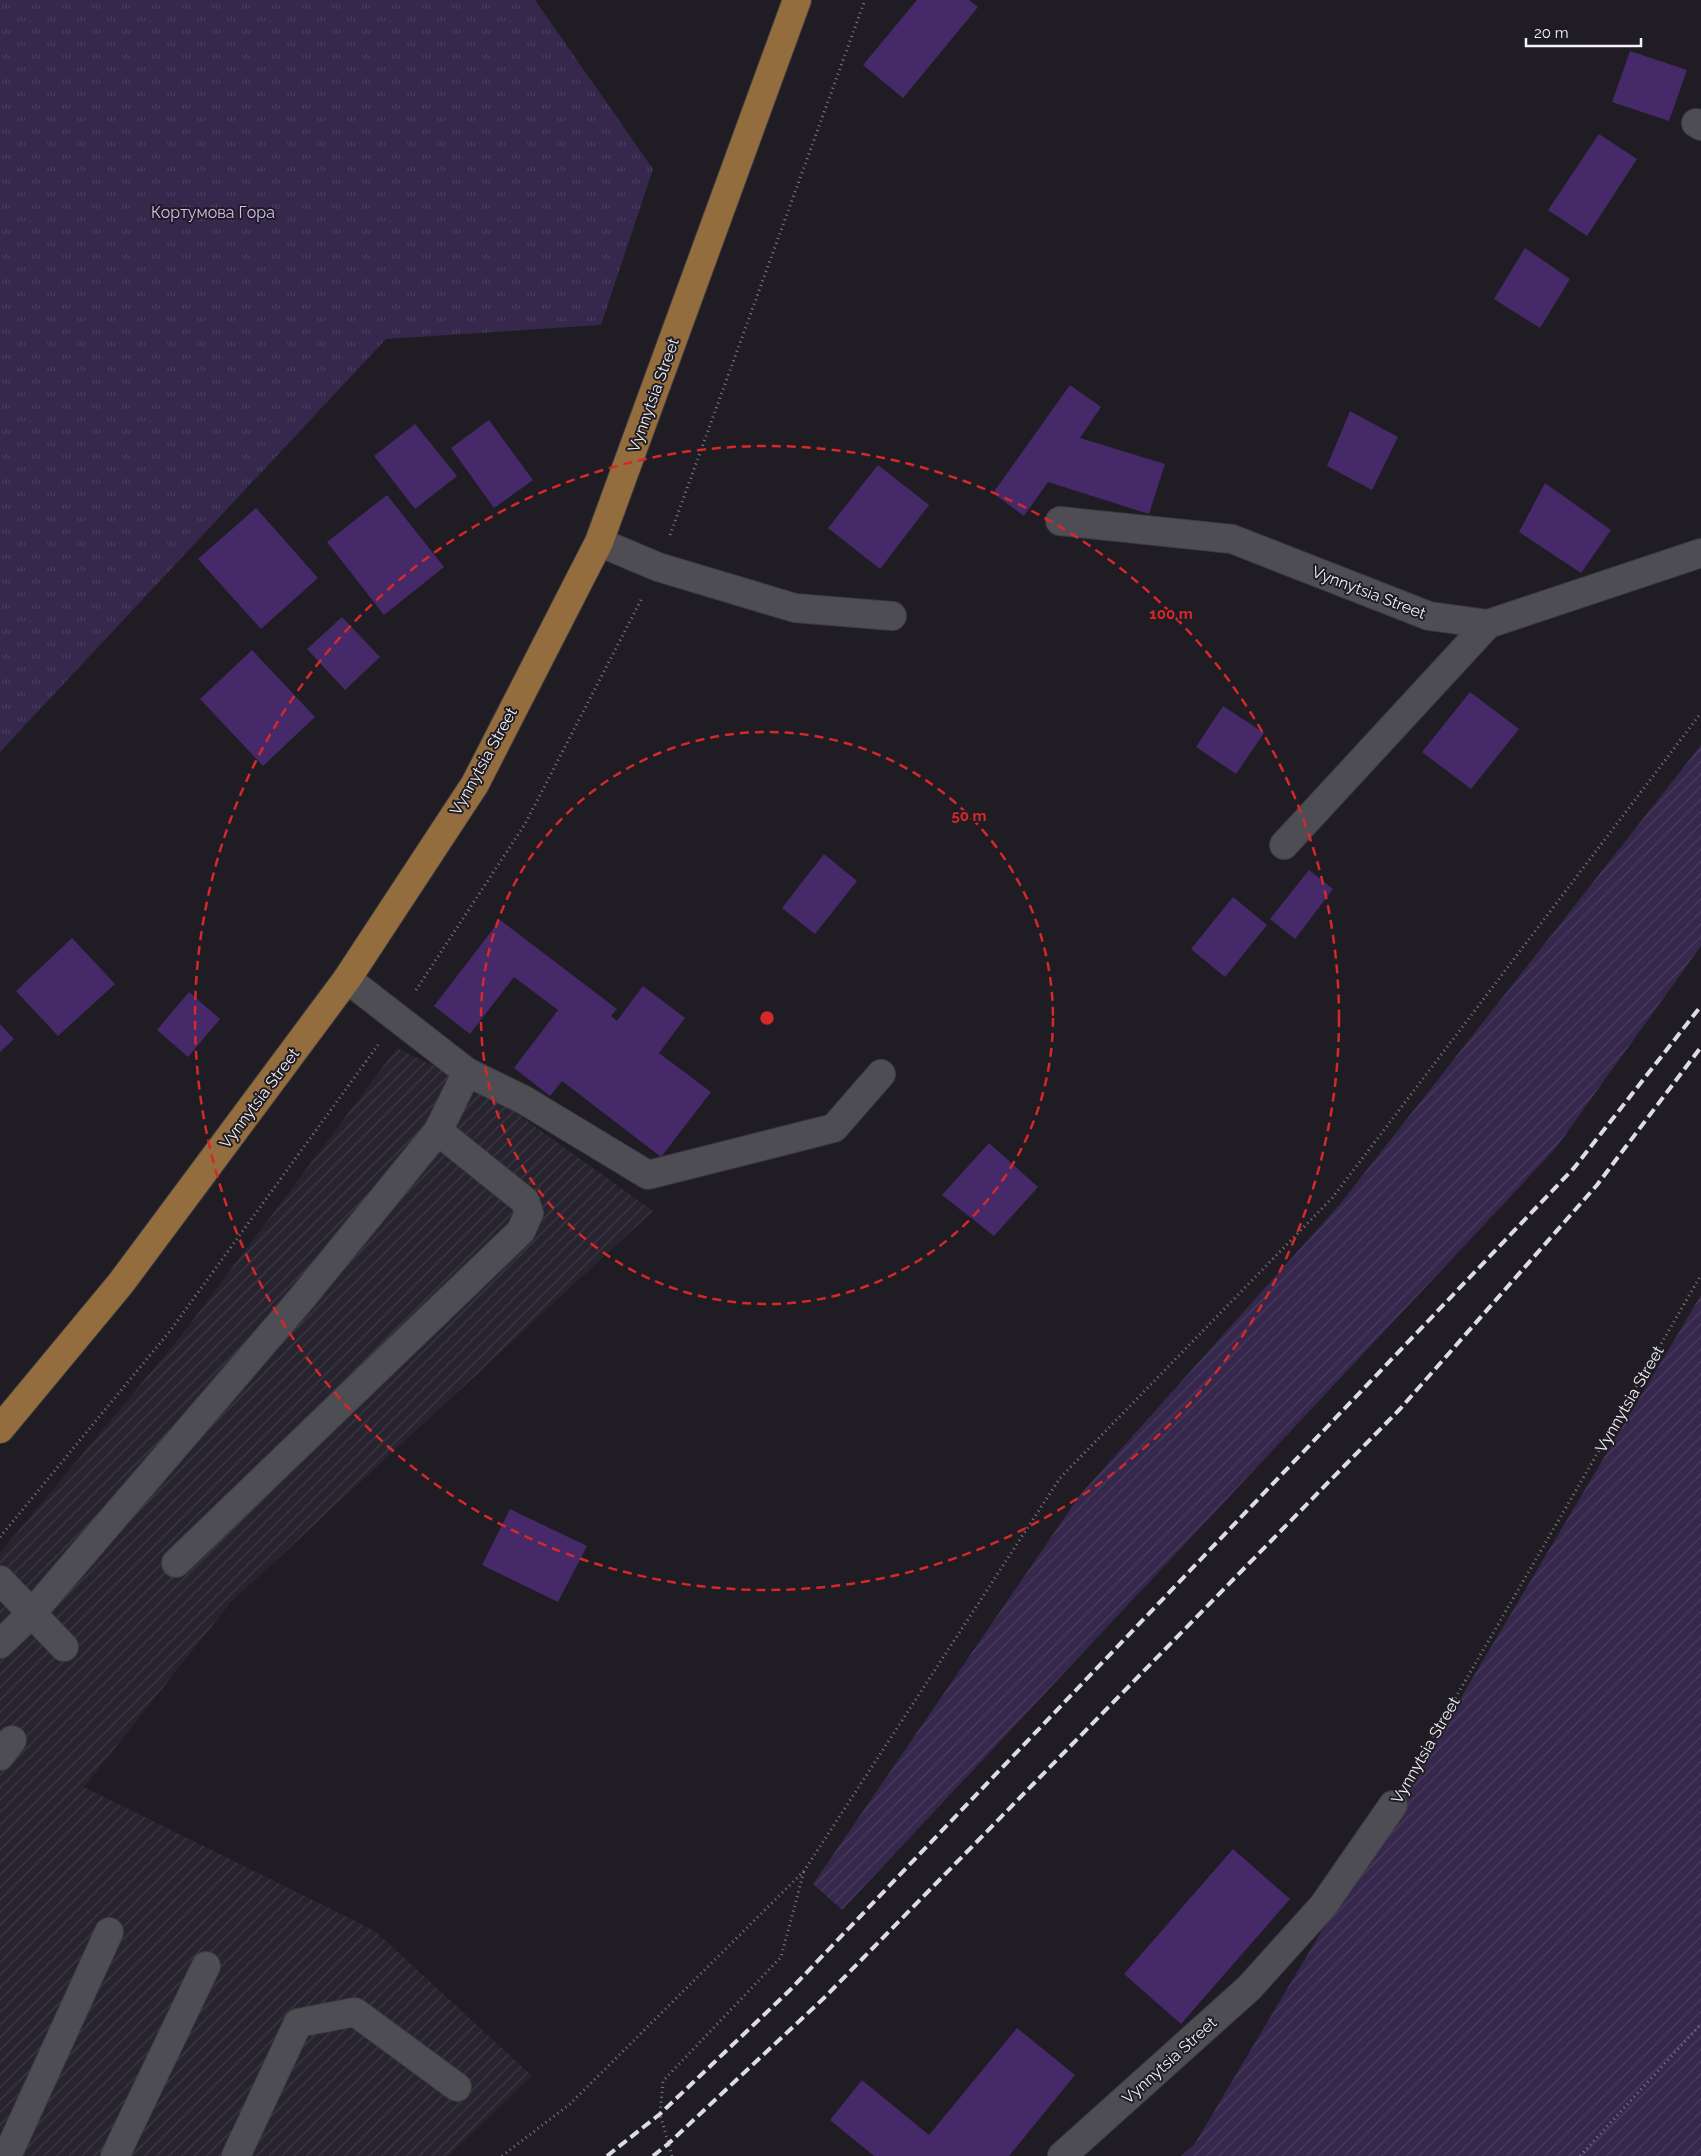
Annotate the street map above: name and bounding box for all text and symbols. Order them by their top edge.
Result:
scale bar [1526,15,1641,47]
text: 20 m [1534,24,1569,42]
park label: Кортумова Гора [151,203,275,222]
street label: Vynnytsia Street [624,335,683,455]
street label: Vynnytsia Street [1309,562,1429,623]
text: 100 m [1149,605,1193,623]
street label: Vynnytsia Street [446,703,521,818]
text: 50 m [951,807,987,825]
centre of rings [758,1009,776,1027]
street label: Vynnytsia Street [216,1044,304,1152]
street label: Vynnytsia Street [1591,1342,1668,1456]
street label: Vynnytsia Street [1387,1693,1464,1807]
street label: Vynnytsia Street [1118,2013,1221,2108]

